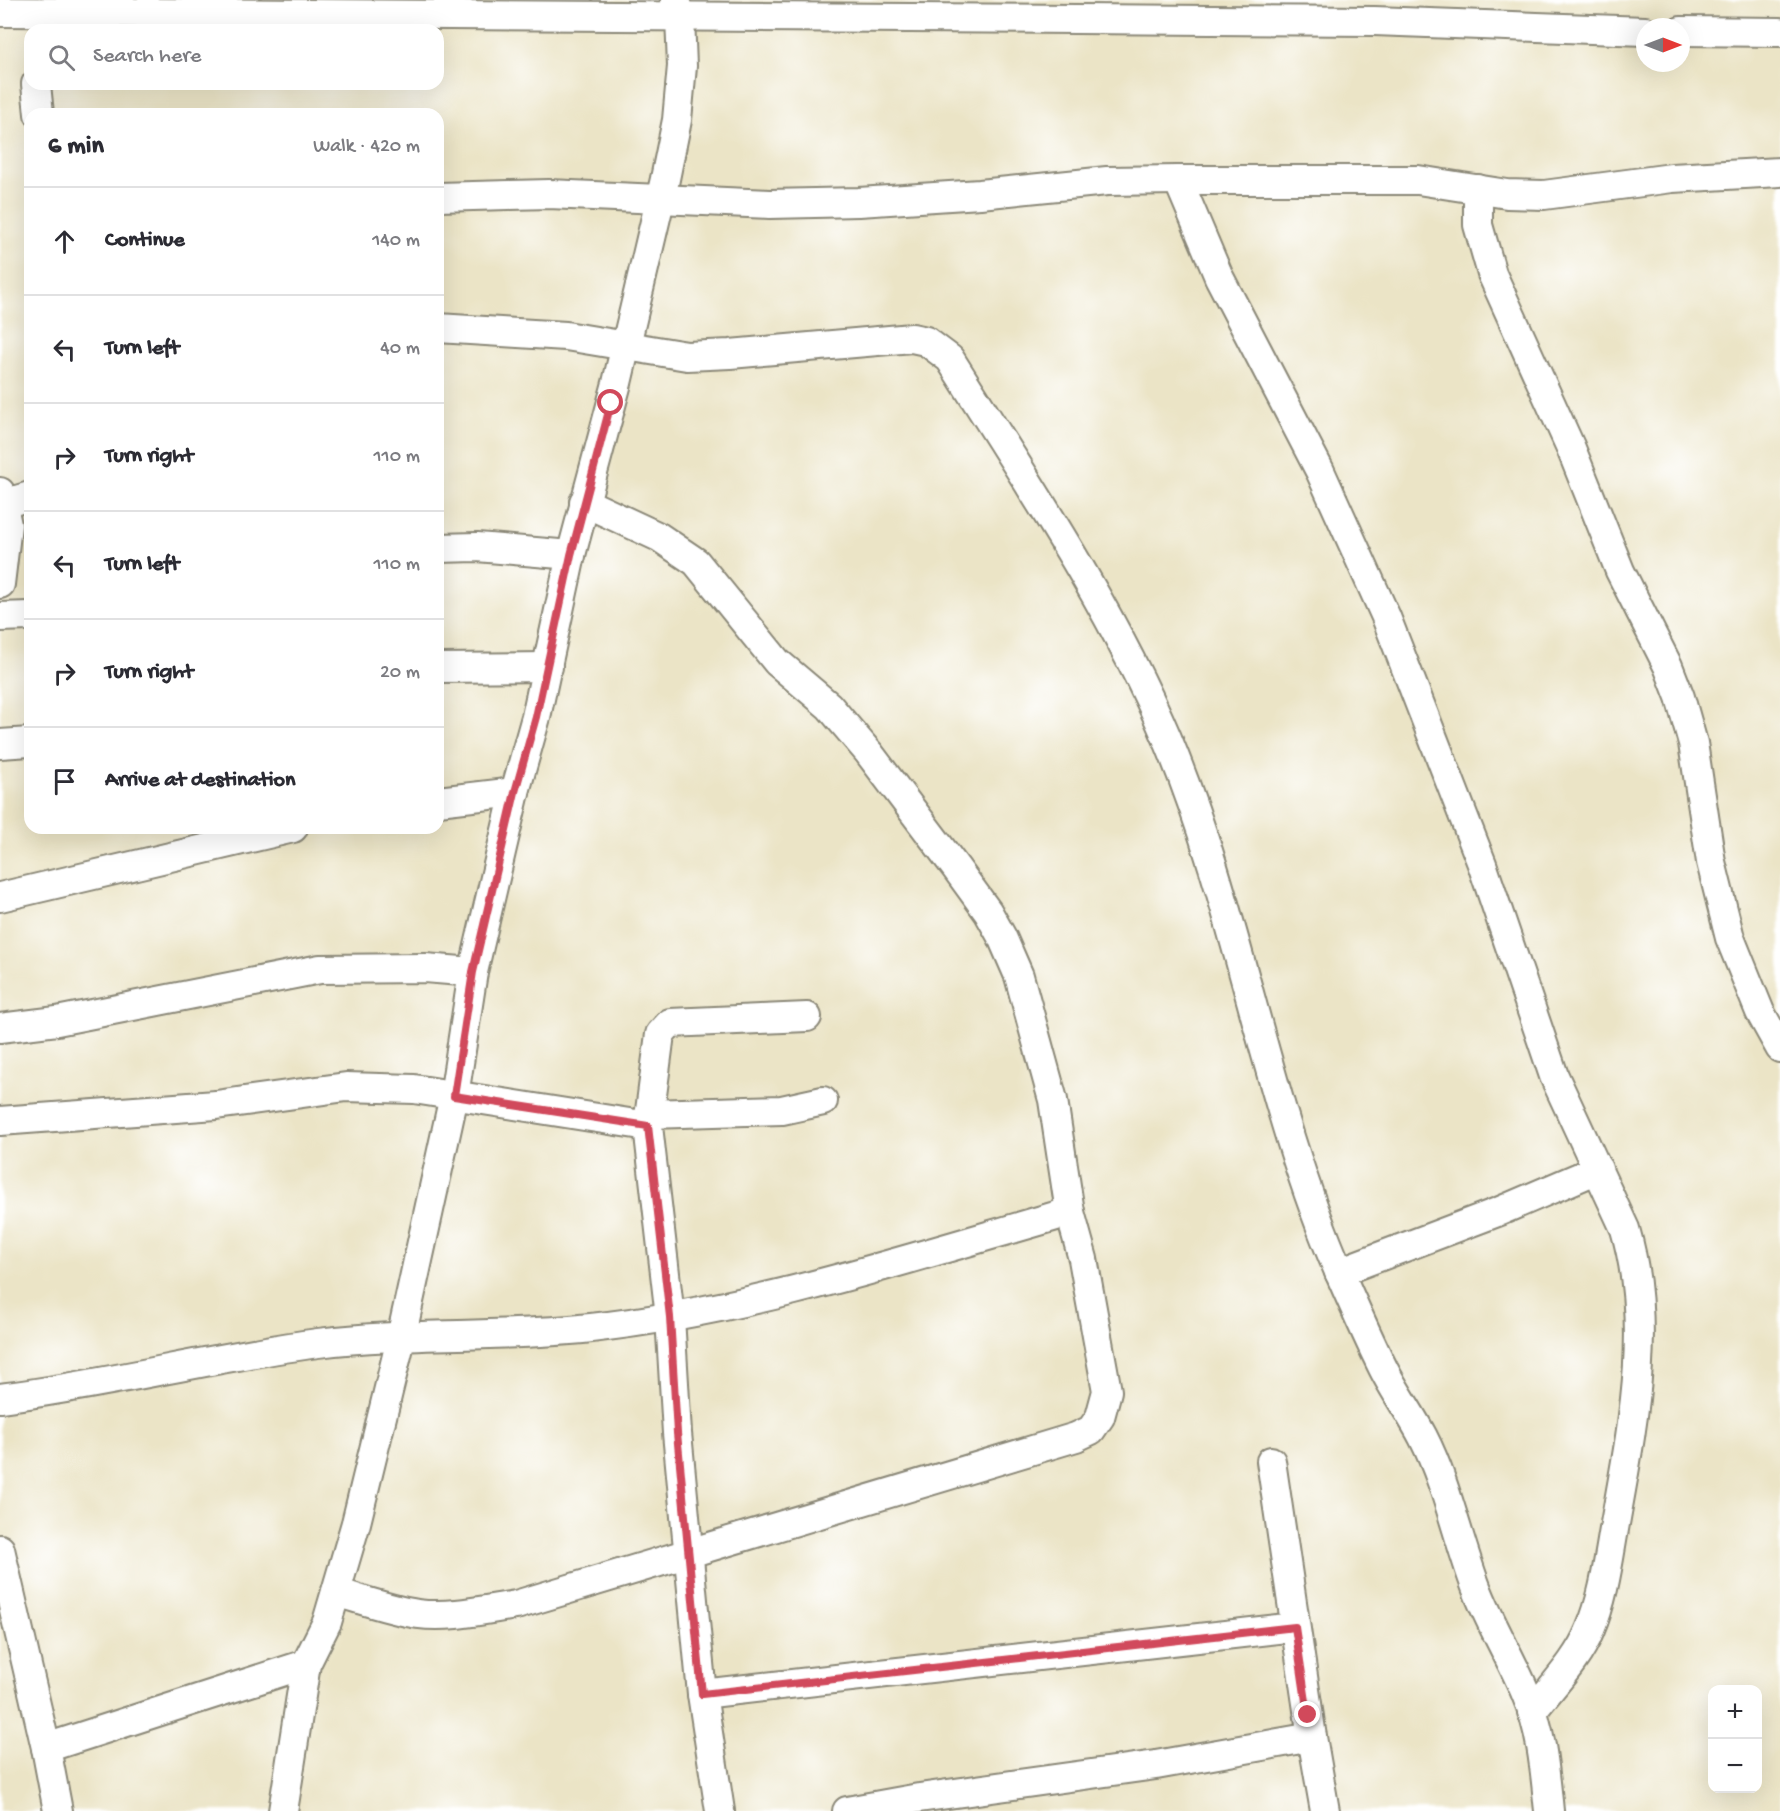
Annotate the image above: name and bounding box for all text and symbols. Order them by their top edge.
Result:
north arrow [1636,18,1690,72]
search box [24,24,444,90]
icon: search [45,41,78,74]
text: Search here [93,44,201,70]
text: 6 min [48,132,104,163]
text: Walk · 420 m [313,136,420,159]
icon: ahead [48,225,81,258]
text: Continue [105,228,185,254]
text: 140 m [372,230,420,253]
icon: left [48,333,81,366]
text: Turn left [105,336,179,362]
text: 40 m [380,338,420,361]
route start [597,389,623,415]
icon: right [48,441,81,474]
text: Turn right [105,444,193,470]
text: 110 m [374,446,420,469]
icon: left [48,549,81,582]
text: Turn left [105,552,179,578]
text: 110 m [374,554,420,577]
icon: right [48,657,81,690]
text: Turn right [105,660,193,686]
text: 20 m [380,662,420,685]
icon: arrive [48,765,81,798]
text: Arrive at destination [105,768,295,794]
map controls [1708,1685,1762,1793]
button: + [1708,1685,1762,1739]
route end [1294,1701,1320,1727]
button: − [1708,1739,1762,1793]

